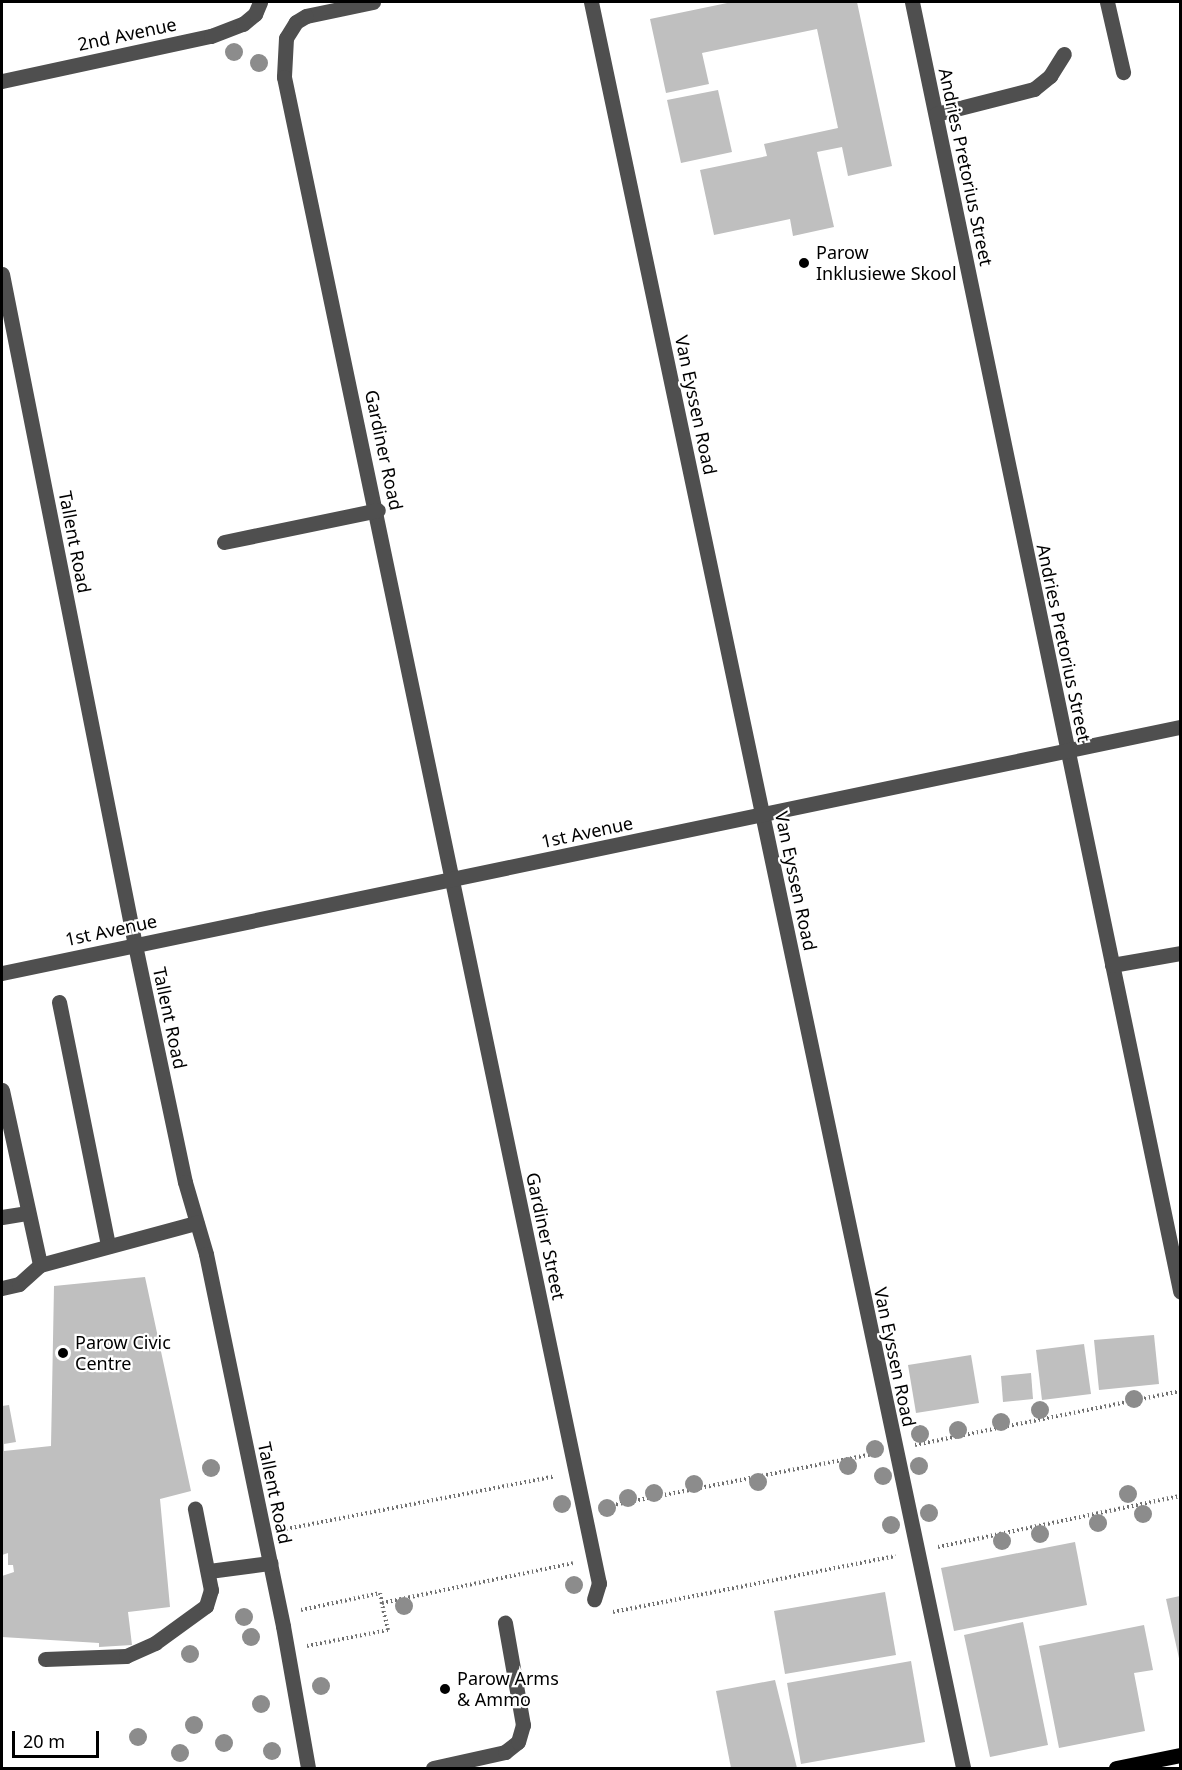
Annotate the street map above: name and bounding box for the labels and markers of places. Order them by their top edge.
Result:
place label: Parow Inklusiewe Skool [816,242,957,284]
marker: Parow Inklusiewe Skool [797,256,811,270]
place label: Parow Civic Centre [75,1332,171,1374]
marker: Parow Civic Centre [56,1346,70,1360]
place label: Parow Arms & Ammo [457,1668,559,1710]
marker: Parow Arms & Ammo [438,1682,452,1696]

